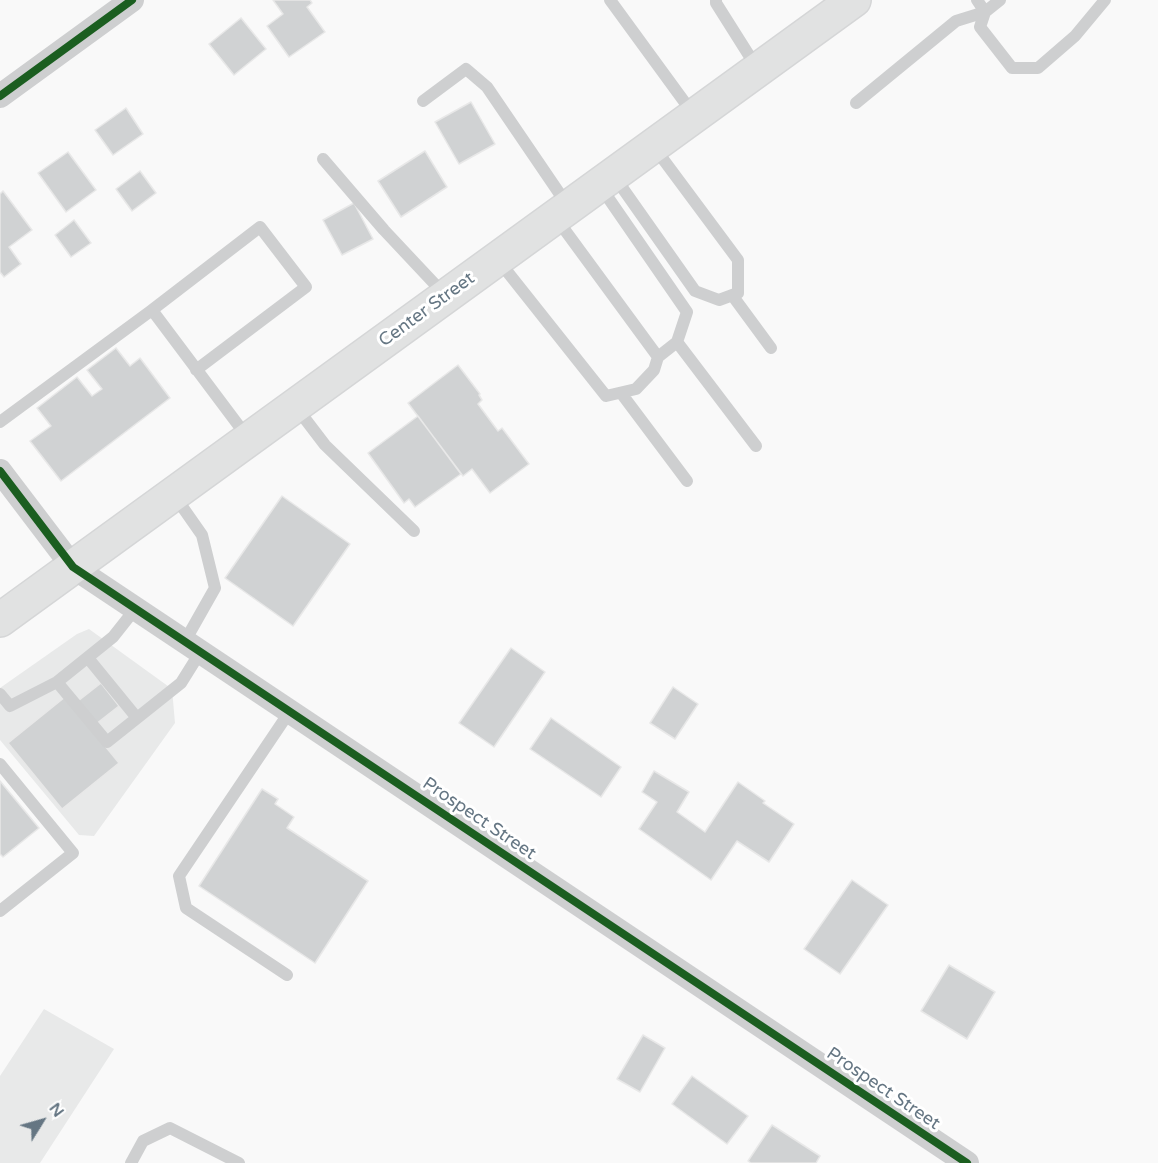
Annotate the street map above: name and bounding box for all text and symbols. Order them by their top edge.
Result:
street label: Center Street [375,268,479,352]
street label: Prospect Street [418,773,540,865]
street label: Prospect Street [822,1043,944,1135]
north arrow [12,1091,72,1151]
text: N [45,1099,68,1121]

